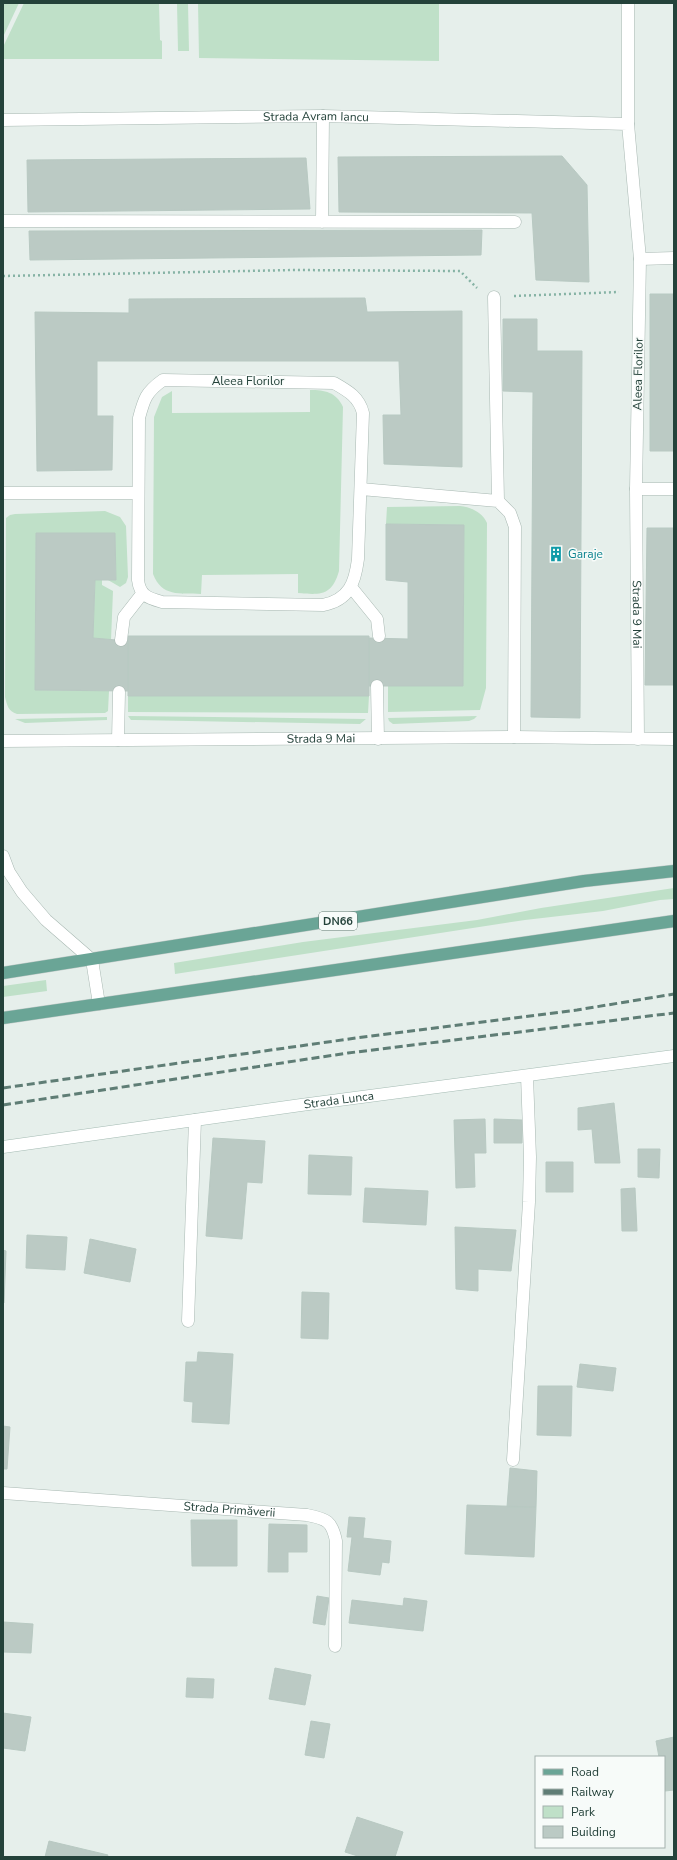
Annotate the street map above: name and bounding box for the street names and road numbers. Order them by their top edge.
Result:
street label: Strada Avram Iancu [263,108,369,125]
street label: Aleea Florilor [629,337,647,411]
street label: Aleea Florilor [212,373,285,389]
street label: Strada 9 Mai [629,580,645,649]
street label: Strada 9 Mai [287,730,355,747]
road number: DN66 [319,912,357,930]
street label: Strada Lunca [303,1088,375,1113]
street label: Strada Primăverii [183,1498,276,1521]

